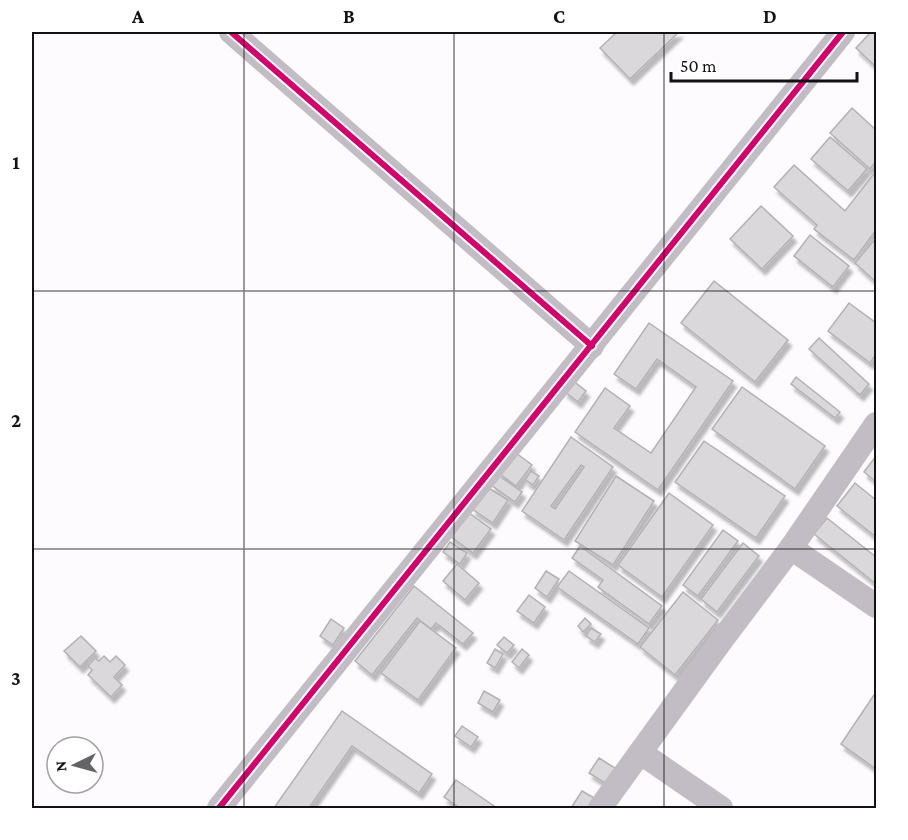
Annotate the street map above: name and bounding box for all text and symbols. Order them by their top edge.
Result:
text: A [131,5,145,27]
text: B [343,5,355,27]
text: C [553,5,565,27]
text: D [763,5,777,27]
scale bar [671,45,857,83]
text: 50 m [680,56,717,76]
text: 1 [12,151,20,173]
text: 2 [11,409,21,431]
text: 3 [11,667,21,689]
north arrow [45,735,105,795]
text: N [52,760,69,772]

